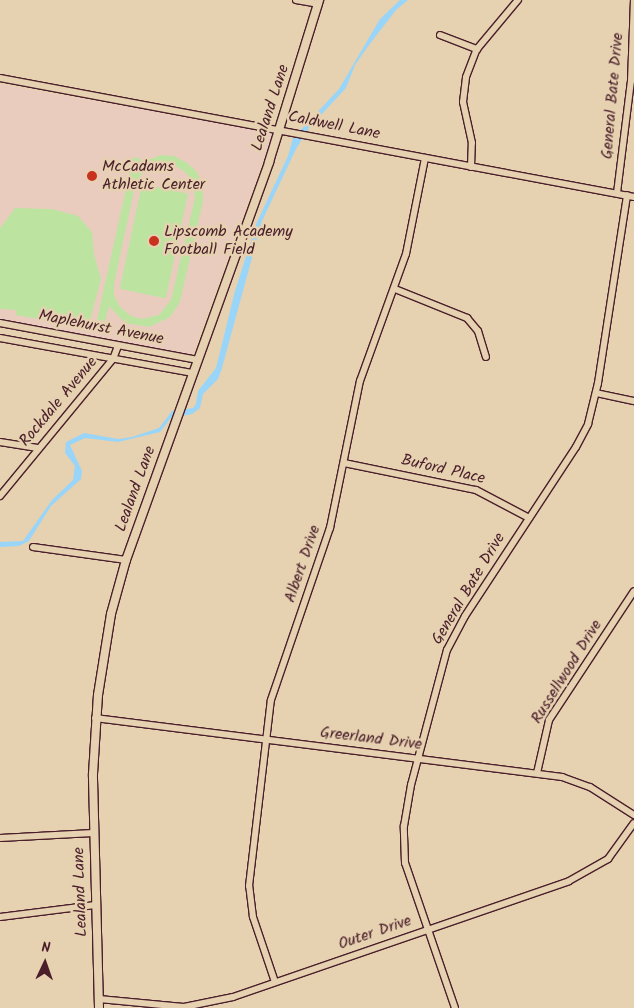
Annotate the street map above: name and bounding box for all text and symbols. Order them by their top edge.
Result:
street label: General Bate Drive [598,32,628,160]
street label: Lealand Lane [248,62,294,154]
street label: Caldwell Lane [286,108,382,144]
place label: McCadams Athletic Center [102,157,205,195]
marker: McCadams Athletic Center [86,170,98,182]
place label: Lipscomb Academy Football Field [164,222,293,260]
marker: Lipscomb Academy Football Field [148,235,160,247]
street label: Maplehurst Avenue [37,306,165,350]
street label: Rockdale Avenue [16,353,102,451]
street label: Lealand Lane [112,444,160,534]
street label: Buford Place [399,451,487,489]
street label: Albert Drive [281,523,325,605]
street label: General Bate Drive [428,530,510,648]
street label: Russellwood Drive [527,617,607,727]
street label: Greerland Drive [319,723,423,755]
street label: Lealand Lane [70,847,92,937]
street label: Outer Drive [336,912,414,954]
text: N [41,937,51,959]
north arrow [20,938,70,988]

